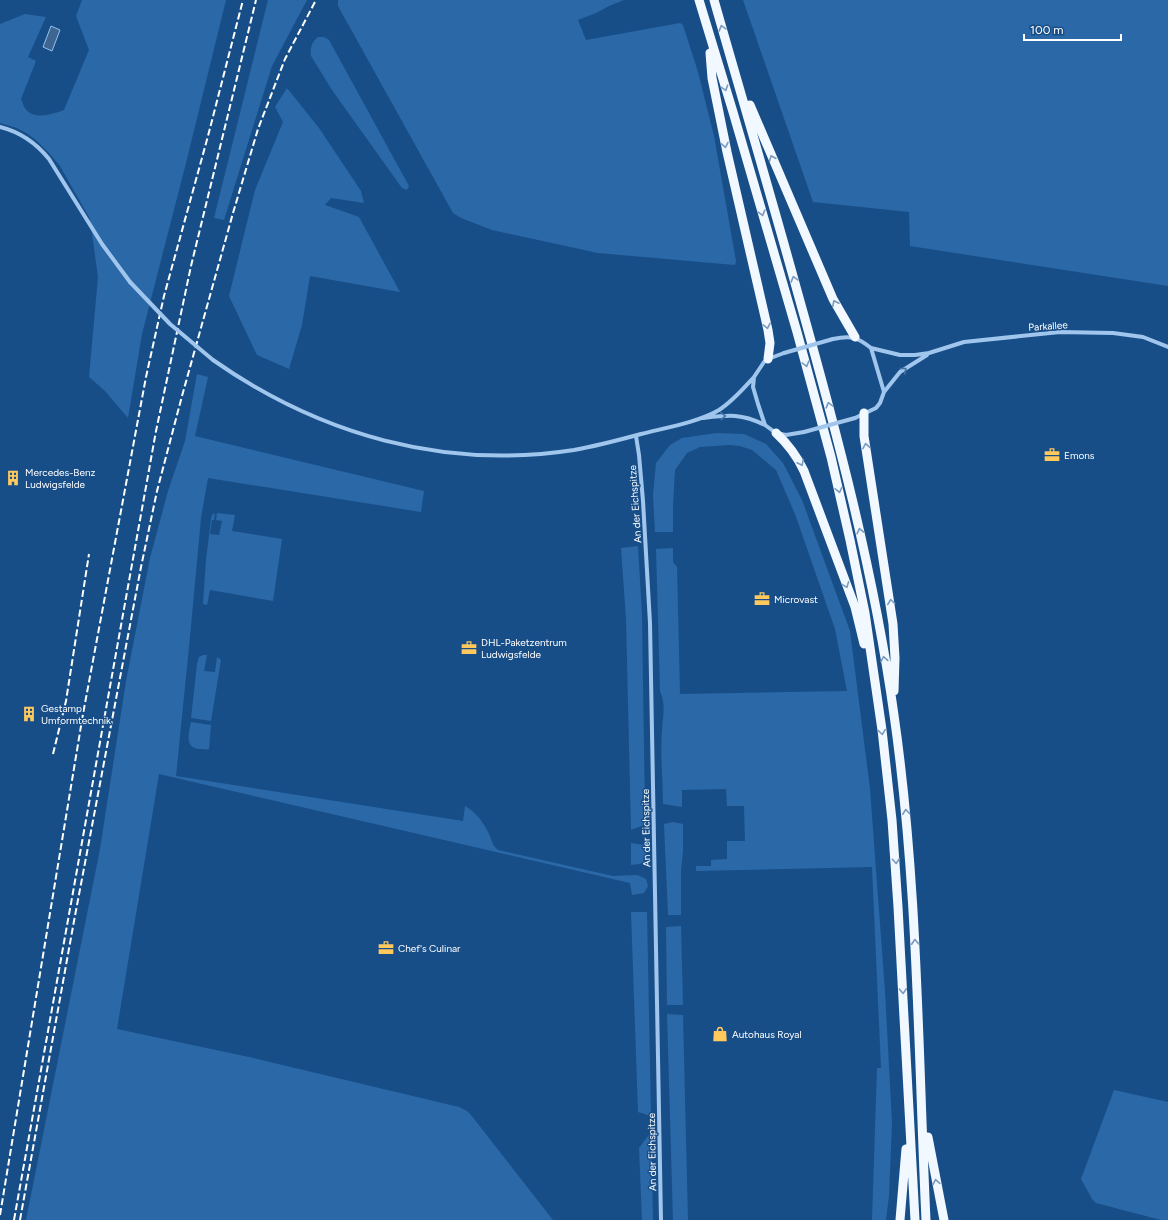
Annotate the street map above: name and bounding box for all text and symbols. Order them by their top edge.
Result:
scale bar [1024,16,1121,42]
text: 100 m [1030,23,1064,37]
one-way arrow [718,25,727,32]
one-way arrow [721,84,729,91]
one-way arrow [721,142,729,148]
one-way arrow [769,155,777,162]
one-way arrow [757,209,766,216]
one-way arrow [790,276,799,283]
one-way arrow [832,300,840,308]
street label: Parkallee [1028,318,1069,334]
one-way arrow [763,323,771,329]
one-way arrow [801,361,810,368]
one-way arrow [899,367,906,374]
one-way arrow [825,401,834,408]
one-way arrow [720,412,726,420]
one-way arrow [862,443,871,449]
office icon: Emons [1043,446,1061,464]
place label: Emons [1064,449,1095,462]
one-way arrow [796,459,803,466]
street label: An der Eichspitze [626,464,644,543]
place label: Mercedes-Benz Ludwigsfelde [25,466,95,491]
building icon: Mercedes-Benz Ludwigsfelde [4,469,22,487]
one-way arrow [834,486,843,493]
one-way arrow [856,528,864,534]
one-way arrow [842,581,850,588]
office icon: Microvast [753,590,771,608]
place label: Microvast [774,593,818,606]
one-way arrow [887,599,896,605]
place label: DHL-Paketzentrum Ludwigsfelde [481,636,567,661]
office icon: DHL-Paketzentrum Ludwigsfelde [460,639,478,657]
one-way arrow [880,656,889,662]
place label: Gestamp Umformtechnik [41,702,111,727]
building icon: Gestamp Umformtechnik [20,705,38,723]
one-way arrow [877,728,886,735]
street label: An der Eichspitze [639,788,653,867]
one-way arrow [901,809,910,815]
one-way arrow [891,858,900,864]
office icon: Chef's Culinar [377,939,395,957]
one-way arrow [911,939,920,945]
place label: Chef's Culinar [398,942,461,955]
one-way arrow [899,988,907,994]
shop icon: Autohaus Royal [711,1025,729,1043]
place label: Autohaus Royal [732,1028,802,1041]
street label: An der Eichspitze [645,1112,659,1191]
one-way arrow [933,1179,941,1185]

